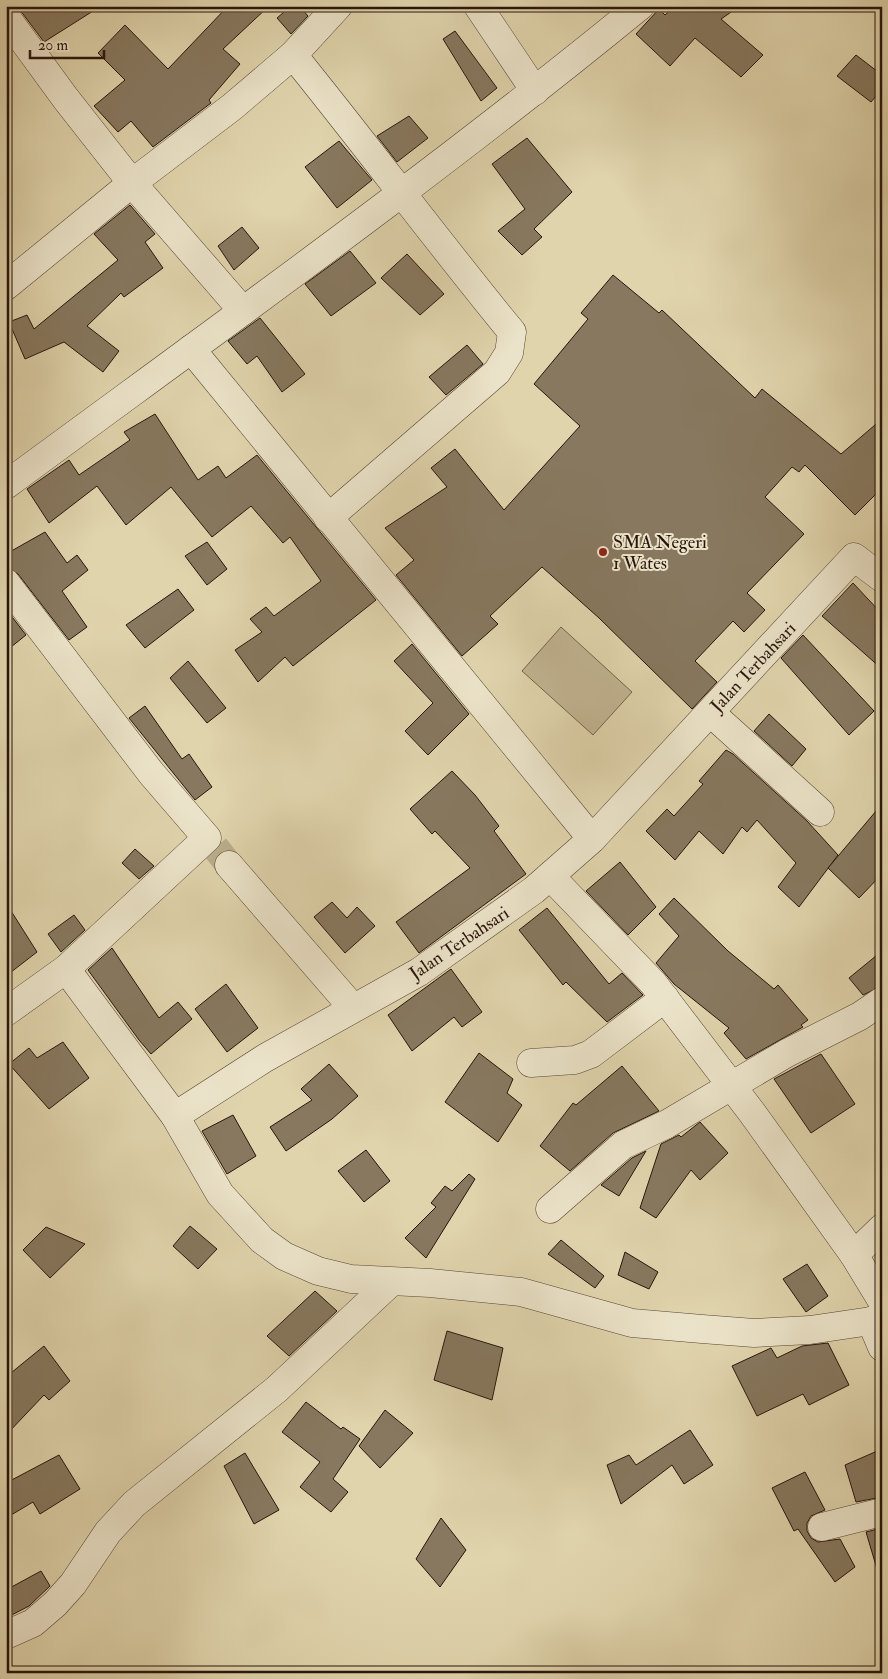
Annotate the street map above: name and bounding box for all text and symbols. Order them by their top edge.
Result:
scale bar [30,28,104,60]
text: 20 m [38,36,68,55]
place label: SMA Negeri 1 Wates [613,531,707,575]
marker: SMA Negeri 1 Wates [597,546,609,558]
street label: Jalan Terbahsari [705,617,801,718]
street label: Jalan Terbahsari [404,901,514,986]

